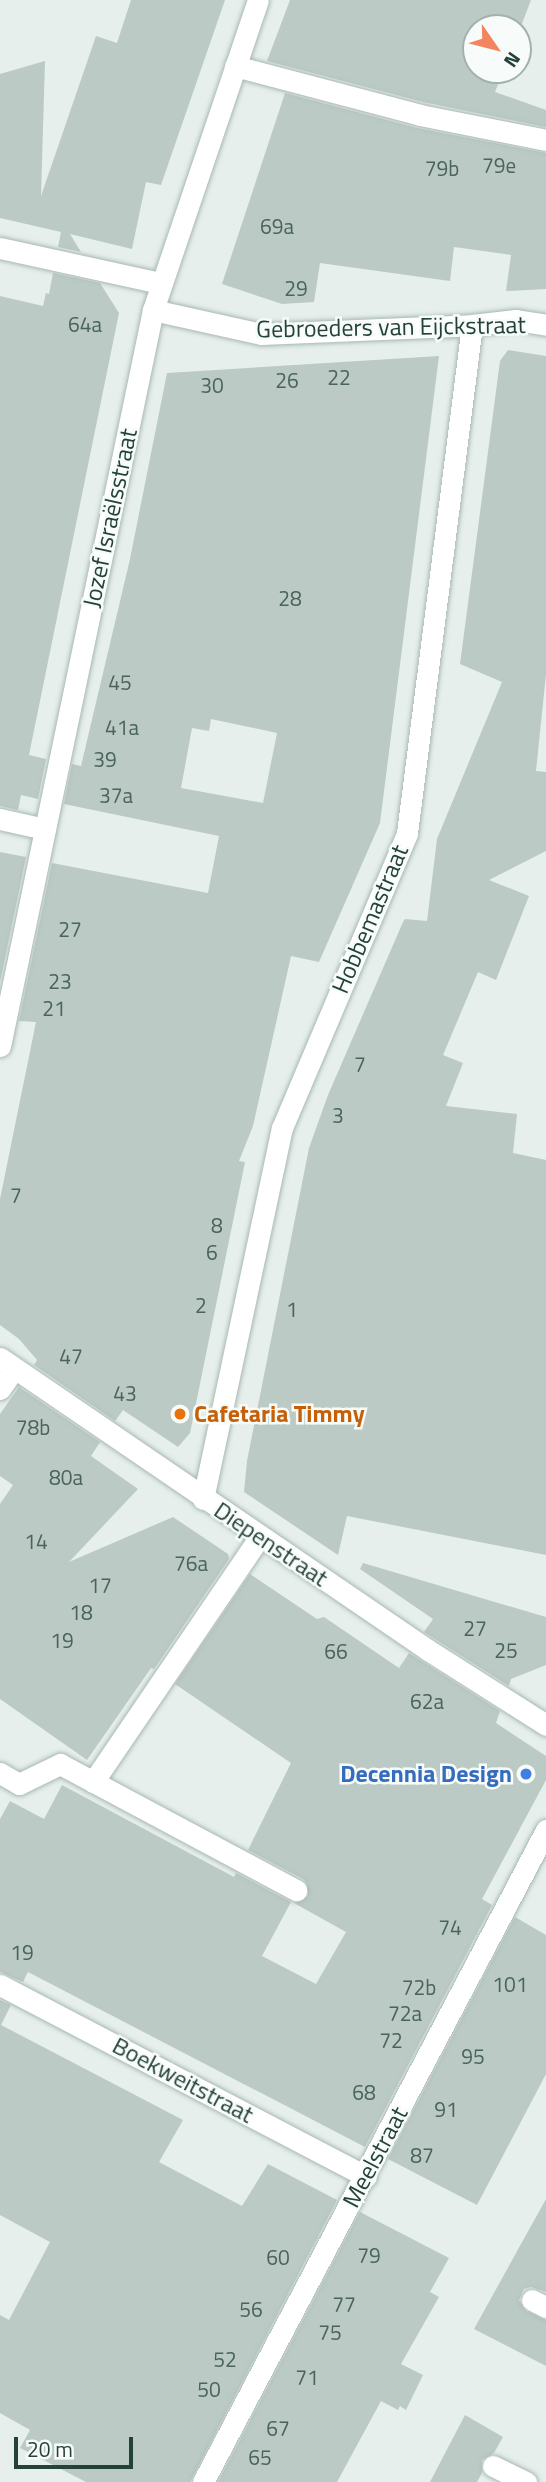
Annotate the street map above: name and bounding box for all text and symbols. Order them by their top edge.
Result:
north arrow [462,14,532,84]
text: N [497,46,529,74]
house number: 79e [482,152,516,178]
house number: 79b [425,155,459,181]
house number: 69a [260,213,294,239]
house number: 29 [284,275,308,301]
street label: Gebroeders van Eijckstraat [256,310,526,344]
house number: 64a [68,311,102,337]
house number: 22 [327,364,351,390]
house number: 26 [275,367,299,393]
house number: 30 [200,372,224,398]
street label: Jozef Israëlsstraat [77,426,143,610]
house number: 28 [278,585,302,611]
house number: 45 [108,669,132,695]
house number: 41a [105,714,139,740]
house number: 39 [93,746,117,772]
house number: 37a [99,782,133,808]
street label: Hobbemastraat [326,840,414,998]
house number: 27 [58,916,82,942]
house number: 23 [48,968,72,994]
house number: 21 [42,995,66,1021]
house number: 7 [354,1051,366,1077]
house number: 3 [332,1102,344,1128]
house number: 7 [10,1182,22,1208]
house number: 8 [211,1212,223,1238]
house number: 6 [206,1239,218,1265]
house number: 2 [195,1292,207,1318]
house number: 1 [286,1296,298,1322]
house number: 47 [59,1343,83,1369]
house number: 43 [113,1380,137,1406]
place label: Cafetaria Timmy [194,1400,365,1428]
marker: Cafetaria Timmy [172,1406,188,1422]
house number: 78b [16,1414,50,1440]
house number: 80a [49,1464,83,1490]
street label: Diepenstraat [209,1495,333,1593]
house number: 14 [24,1528,48,1554]
house number: 76a [174,1550,208,1576]
house number: 17 [88,1572,112,1598]
house number: 18 [69,1599,93,1625]
house number: 27 [463,1615,487,1641]
house number: 19 [50,1627,74,1653]
house number: 25 [494,1637,518,1663]
house number: 66 [324,1638,348,1664]
house number: 62a [410,1688,444,1714]
place label: Decennia Design [340,1760,512,1788]
marker: Decennia Design [518,1766,534,1782]
house number: 74 [438,1914,462,1940]
house number: 19 [10,1939,34,1965]
house number: 101 [492,1971,528,1997]
house number: 72b [402,1974,436,2000]
house number: 72a [388,2000,422,2026]
house number: 72 [379,2027,403,2053]
street label: Boekweitstraat [108,2031,258,2129]
house number: 95 [461,2043,485,2069]
house number: 68 [352,2079,376,2105]
house number: 91 [434,2096,458,2122]
street label: Meelstraat [336,2102,414,2212]
house number: 87 [410,2142,434,2168]
house number: 79 [357,2242,381,2268]
house number: 60 [266,2244,290,2270]
house number: 77 [332,2291,356,2317]
house number: 56 [239,2296,263,2322]
house number: 75 [318,2319,342,2345]
house number: 52 [213,2346,237,2372]
house number: 71 [295,2364,319,2390]
house number: 50 [197,2376,221,2402]
house number: 67 [266,2415,290,2441]
scale bar [18,2422,136,2466]
text: 20 m [27,2433,73,2465]
house number: 65 [248,2444,272,2470]

